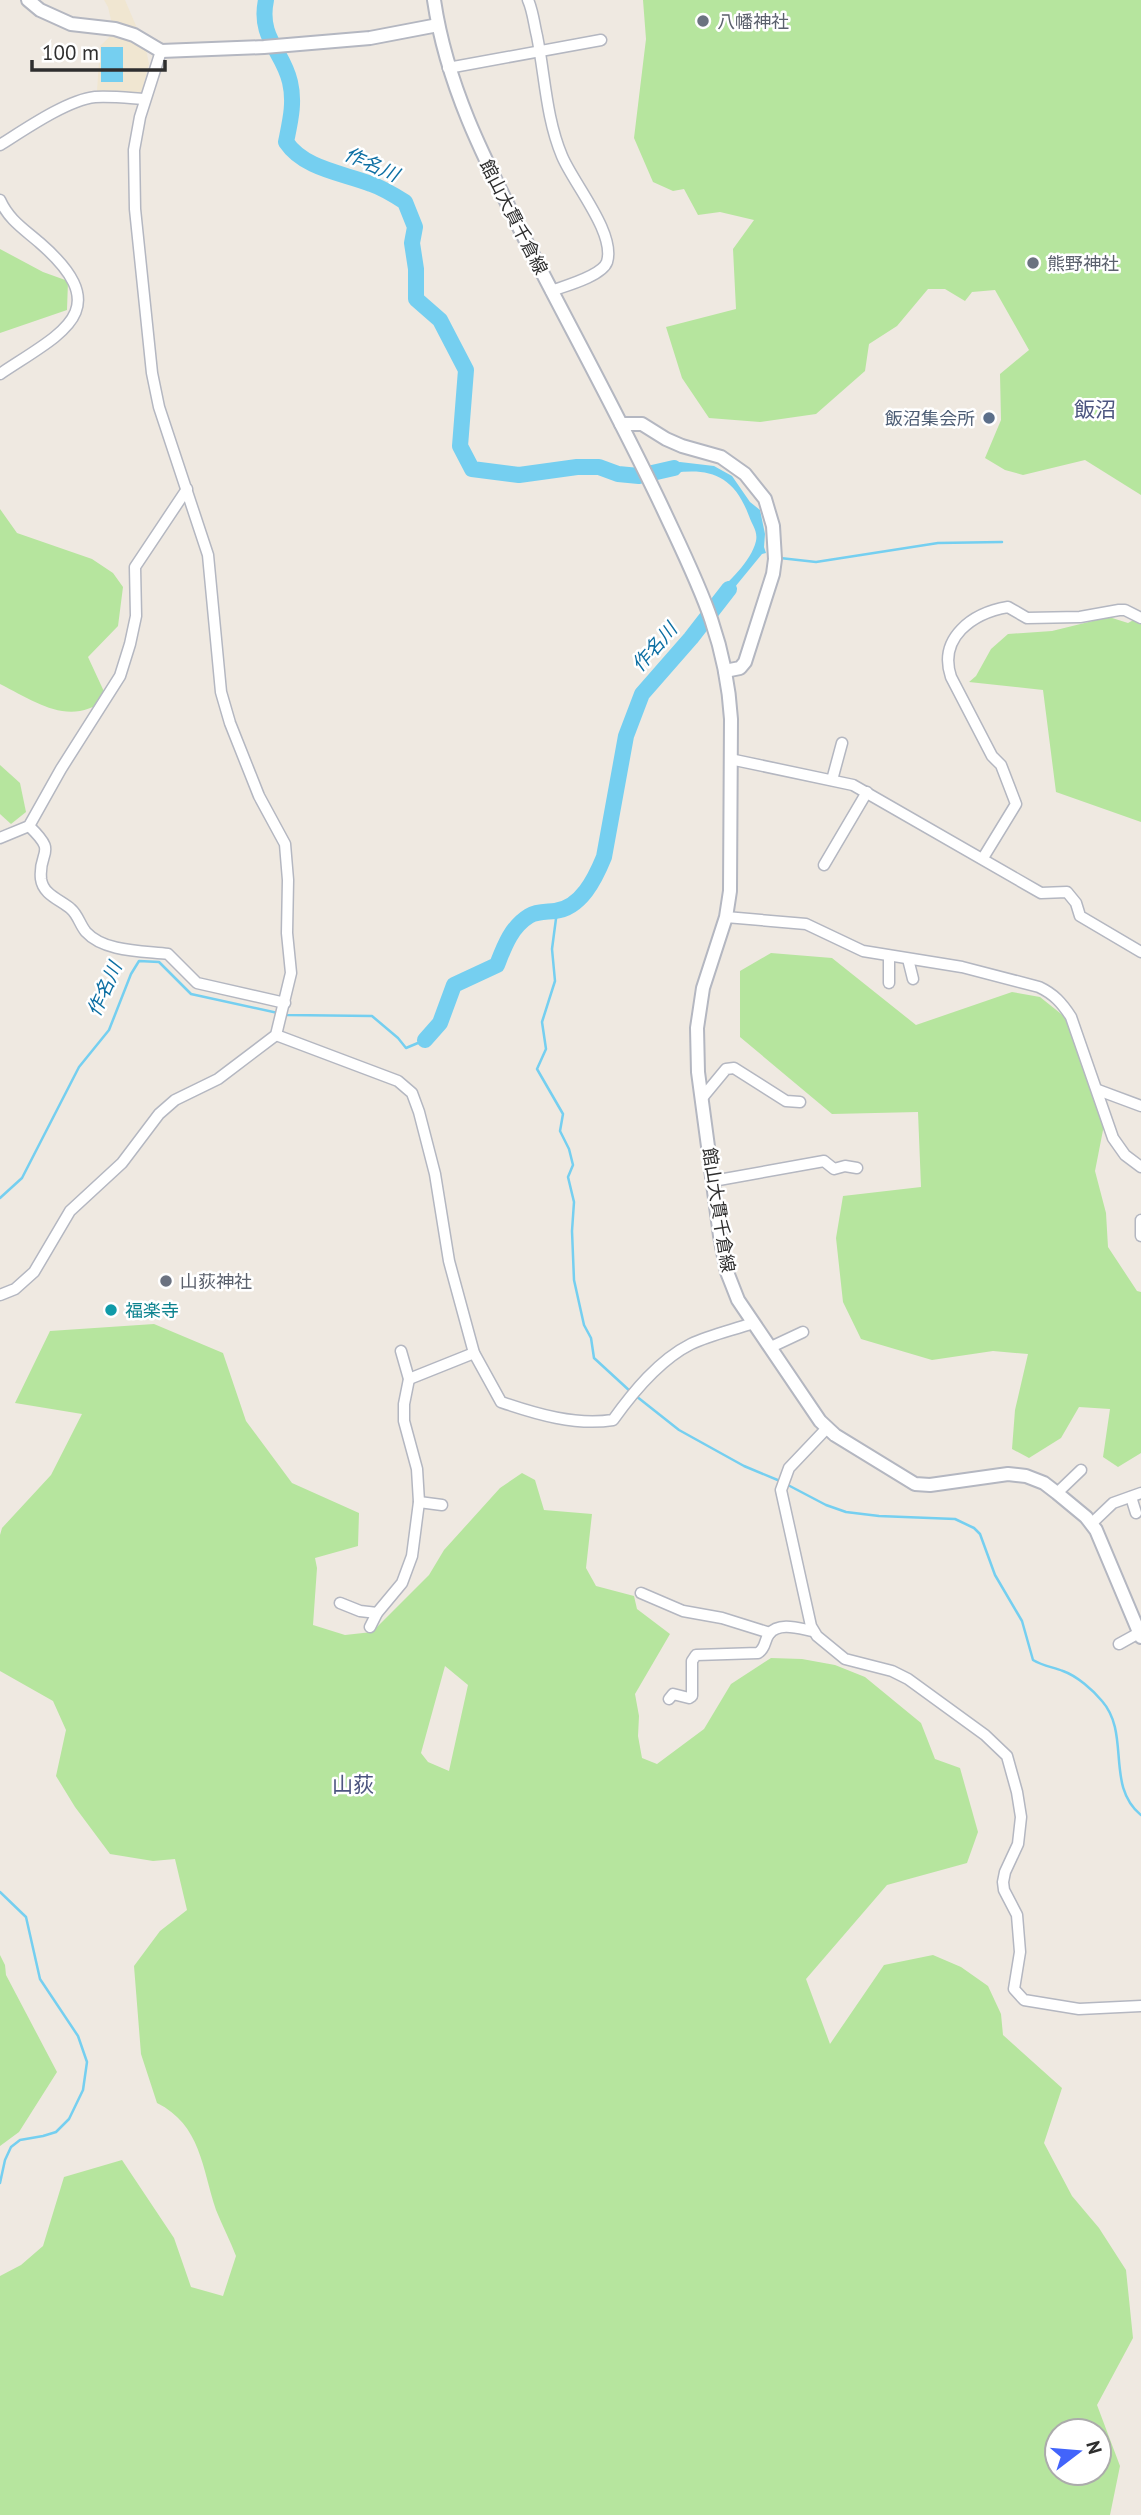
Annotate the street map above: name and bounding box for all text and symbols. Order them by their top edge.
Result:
place label: 八幡神社 [717,10,789,33]
marker: 八幡神社 [695,13,711,29]
scale bar [32,28,164,72]
text: 100 m [42,39,99,66]
water label: 作名川 [341,141,405,187]
street label: 館山大貫千倉線 [475,156,553,278]
place label: 熊野神社 [1047,252,1119,275]
marker: 熊野神社 [1025,255,1041,271]
district label: 飯沼 [1074,396,1116,423]
place label: 飯沼集会所 [885,407,975,430]
marker: 飯沼集会所 [981,410,997,426]
water label: 作名川 [626,616,683,676]
water label: 作名川 [81,956,127,1020]
street label: 館山大貫千倉線 [698,1146,740,1274]
place label: 山荻神社 [180,1270,252,1293]
marker: 山荻神社 [158,1273,174,1289]
place label: 福楽寺 [125,1299,179,1322]
marker: 福楽寺 [103,1302,119,1318]
district label: 山荻 [332,1771,374,1798]
north arrow [1043,2417,1113,2487]
text: N [1081,2438,1108,2457]

